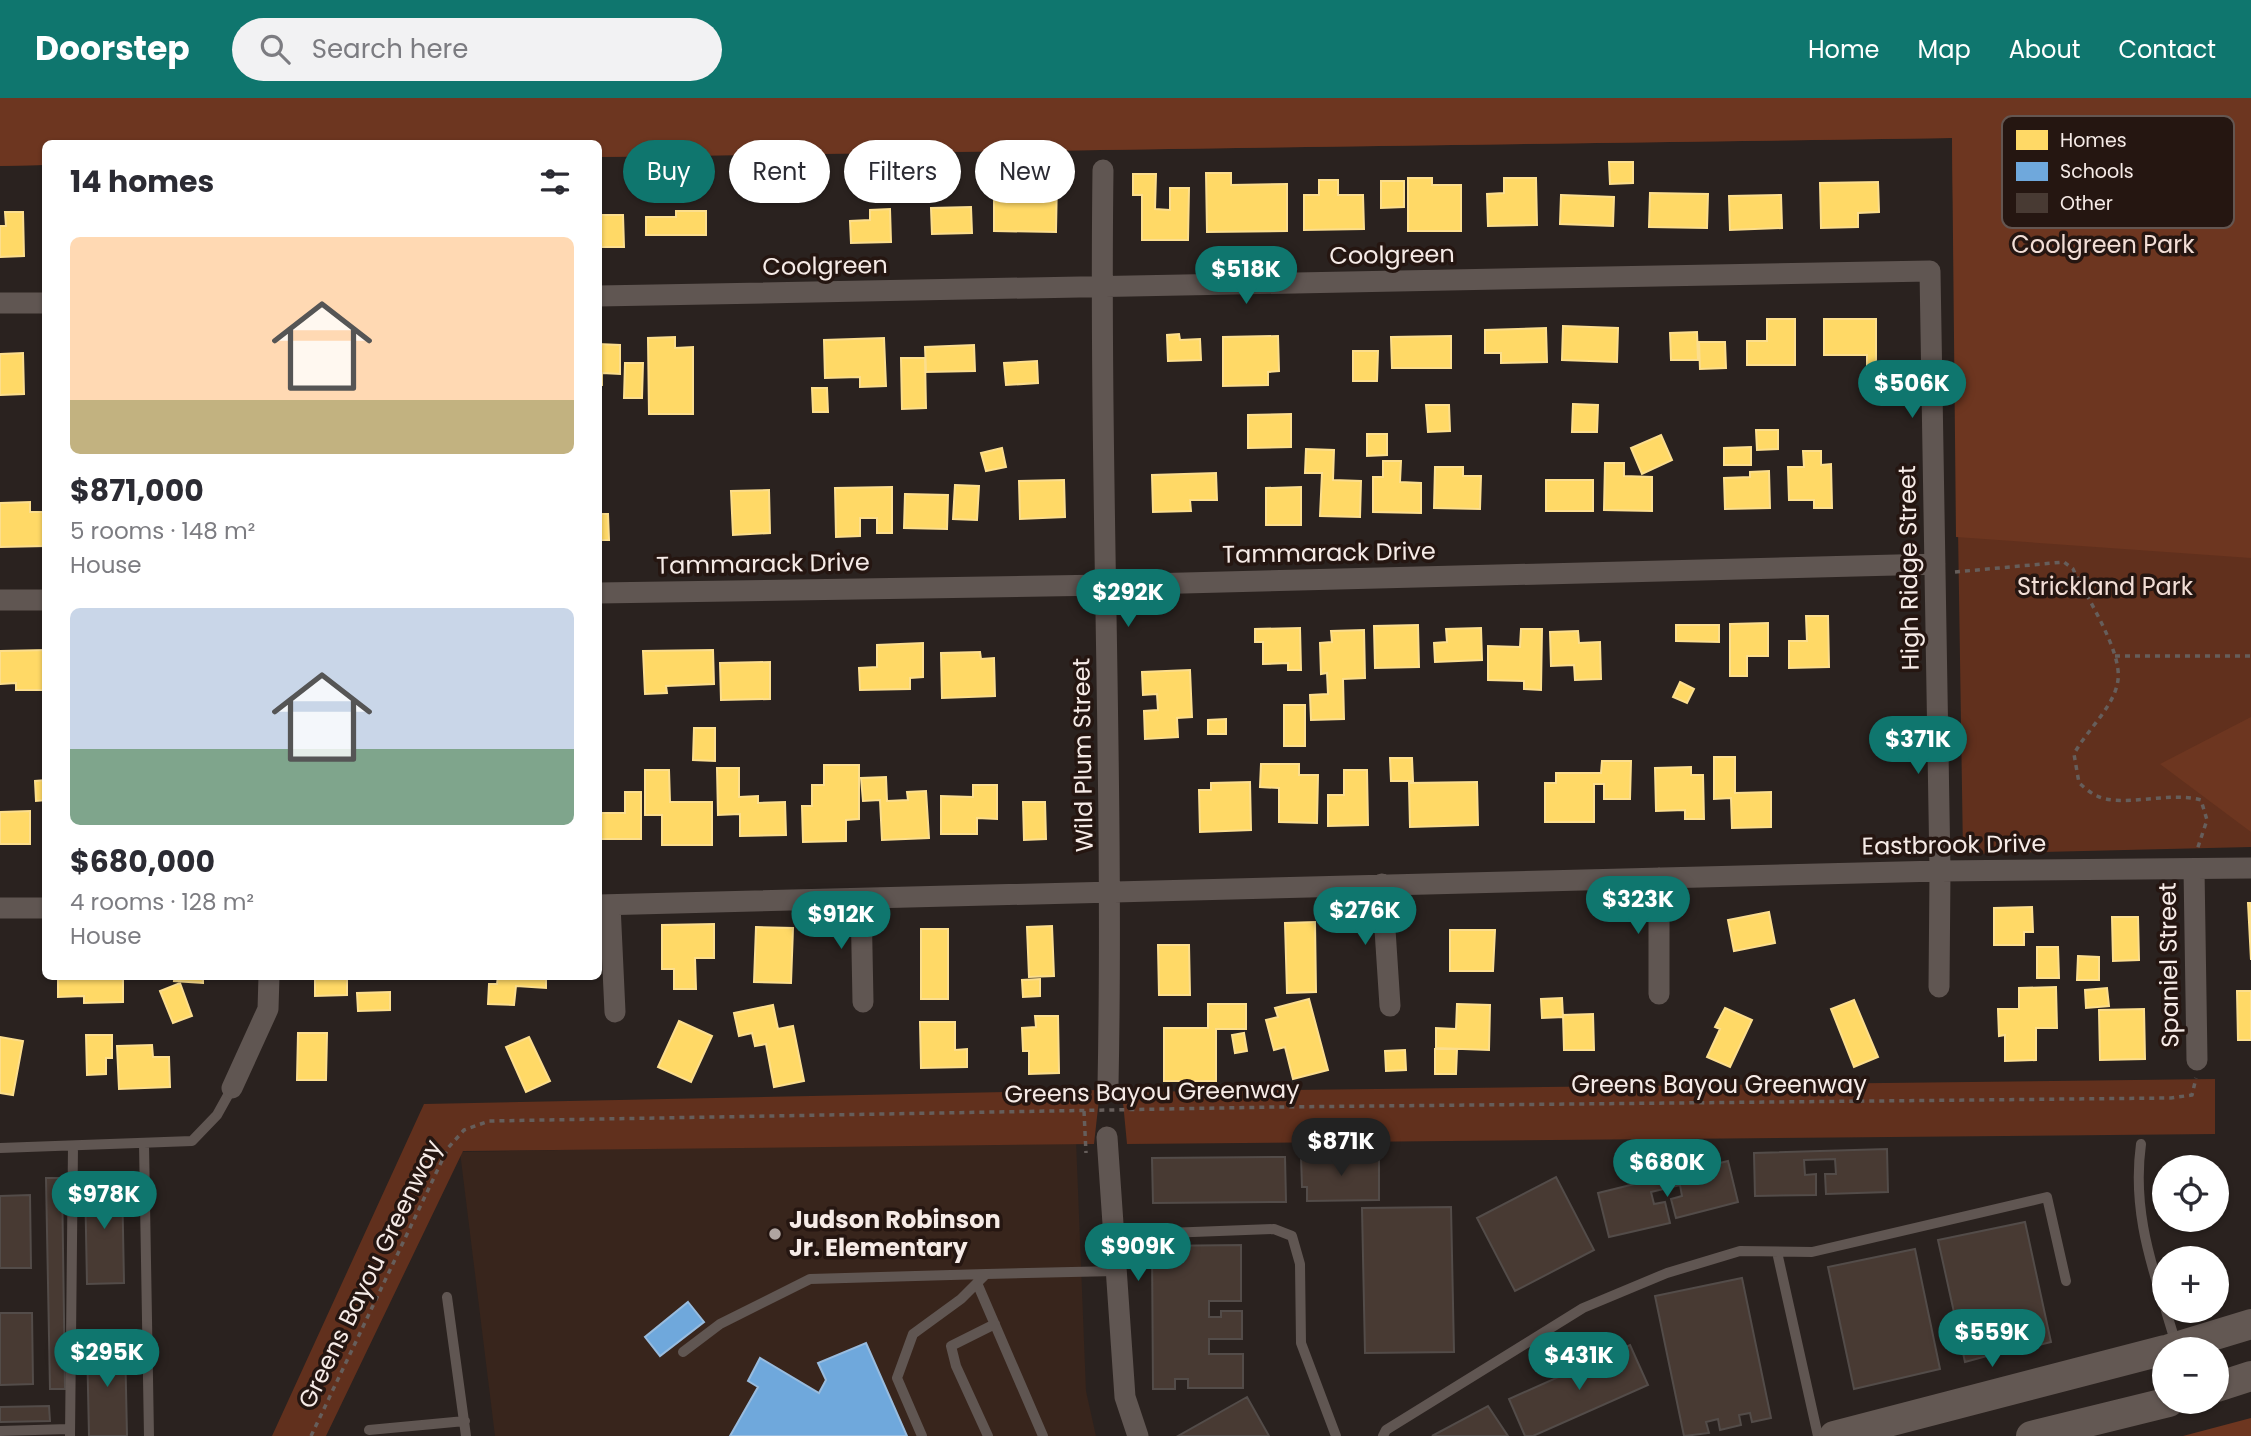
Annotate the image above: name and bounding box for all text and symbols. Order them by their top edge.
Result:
search box [232,18,722,81]
text: Doorstep [35,25,190,72]
icon: search [256,30,294,68]
text: Search here [312,31,468,67]
text: Home [1808,33,1880,66]
text: Map [1918,33,1971,66]
text: About [2009,33,2080,66]
text: Contact [2118,33,2216,66]
legend [2002,116,2234,228]
text: Homes [2060,127,2127,154]
chip: Buy [623,140,715,203]
chip: Rent [729,140,830,203]
chip: Filters [844,140,961,203]
chip: New [975,140,1075,203]
text: Schools [2060,158,2134,185]
text: 14 homes [70,160,214,203]
icon: filters [536,163,574,201]
text: Other [2060,190,2113,217]
park label: Coolgreen Park [2011,228,2195,261]
street label: Coolgreen [1329,237,1455,272]
pin: $518K [1197,246,1295,306]
street label: Coolgreen [762,248,888,283]
text: $518K [1211,253,1281,285]
icon: home [259,283,385,409]
pin: $506K [1863,360,1961,420]
text: $506K [1874,367,1950,399]
street label: High Ridge Street [1890,465,1927,671]
text: $871,000 [70,469,204,512]
text: 5 rooms · 148 m² [70,515,255,547]
street label: Tammarack Drive [1222,534,1436,571]
street label: Tammarack Drive [656,545,870,582]
text: House [70,549,142,581]
pin: $292K [1079,570,1177,629]
park label: Strickland Park [2017,570,2194,603]
text: $292K [1092,576,1164,608]
icon: home [259,654,385,780]
street label: Wild Plum Street [1064,658,1101,853]
pin: $371K [1869,716,1967,776]
text: $371K [1885,723,1951,755]
street label: Eastbrook Drive [1861,826,2047,863]
text: $680,000 [70,840,215,883]
pin: $323K [1589,876,1687,936]
street label: Spaniel Street [2151,882,2186,1048]
text: $323K [1602,883,1674,915]
text: 4 rooms · 128 m² [70,886,254,918]
pin: $276K [1316,888,1414,947]
pin: $912K [792,892,890,951]
text: $276K [1329,894,1401,926]
text: $912K [807,898,875,930]
text: House [70,920,142,952]
street label: Greens Bayou Greenway [1571,1068,1867,1101]
street label: Greens Bayou Greenway [1004,1072,1300,1111]
pin: $871K [1292,1118,1390,1178]
text: $871K [1307,1125,1375,1157]
street label: Greens Bayou Greenway [290,1133,449,1414]
pin: $680K [1618,1140,1716,1199]
text: $680K [1629,1146,1705,1178]
map controls [2152,1155,2229,1414]
button: locate [2152,1155,2229,1232]
pin: $978K [55,1172,153,1231]
text: $978K [68,1178,140,1210]
place label: Judson Robinson Jr. Elementary [789,1203,1001,1264]
pin: $909K [1089,1224,1187,1283]
marker: Judson Robinson Jr. Elementary [767,1226,783,1242]
text: $909K [1101,1230,1175,1262]
button: + [2152,1246,2229,1323]
pin: $559K [1943,1310,2041,1369]
text: $559K [1954,1316,2030,1348]
pin: $295K [58,1330,156,1389]
pin: $431K [1530,1332,1628,1392]
text: $295K [70,1336,144,1368]
button: − [2152,1337,2229,1414]
text: $431K [1544,1339,1614,1371]

